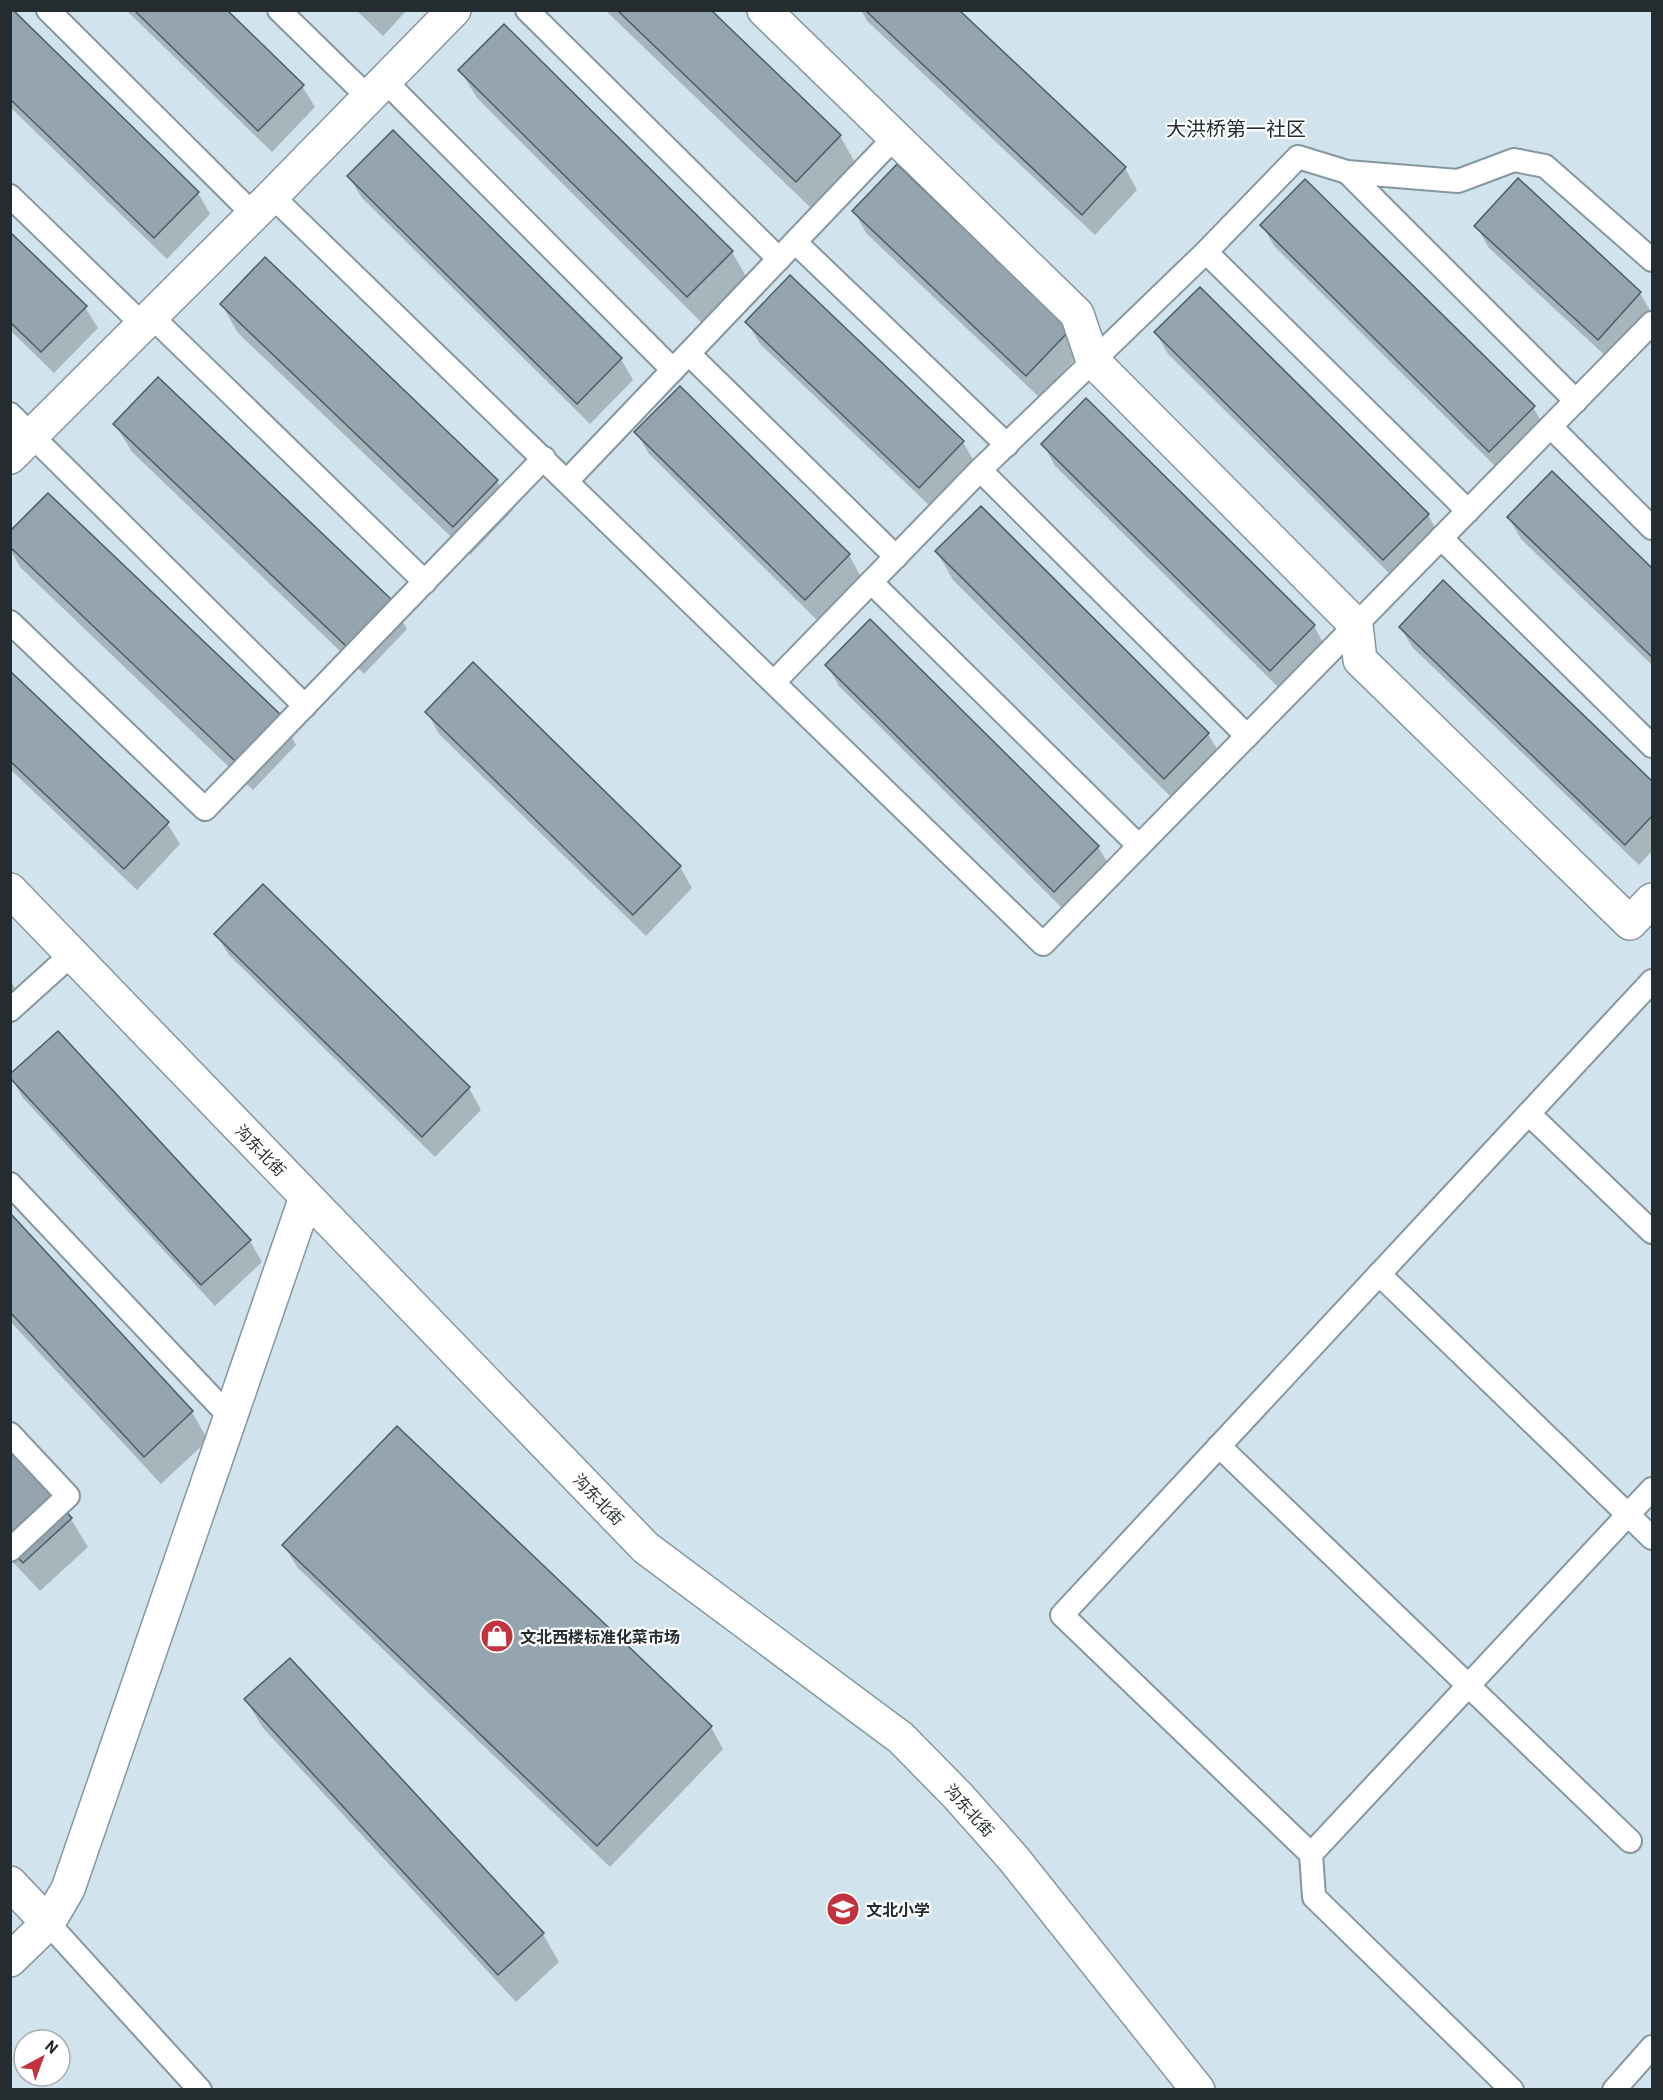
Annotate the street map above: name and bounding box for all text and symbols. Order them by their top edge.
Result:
district label: 大洪桥第一社区 [1166,116,1306,140]
street label: 沟东北街 [232,1120,290,1180]
street label: 沟东北街 [570,1469,628,1529]
shop icon: 文北西楼标准化菜市场 [479,1618,515,1654]
place label: 文北西楼标准化菜市场 [520,1627,680,1646]
street label: 沟东北街 [942,1780,998,1840]
school or university icon: 文北小学 [825,1891,861,1927]
place label: 文北小学 [866,1900,930,1919]
north arrow [12,2028,72,2088]
text: N [42,2036,62,2057]

